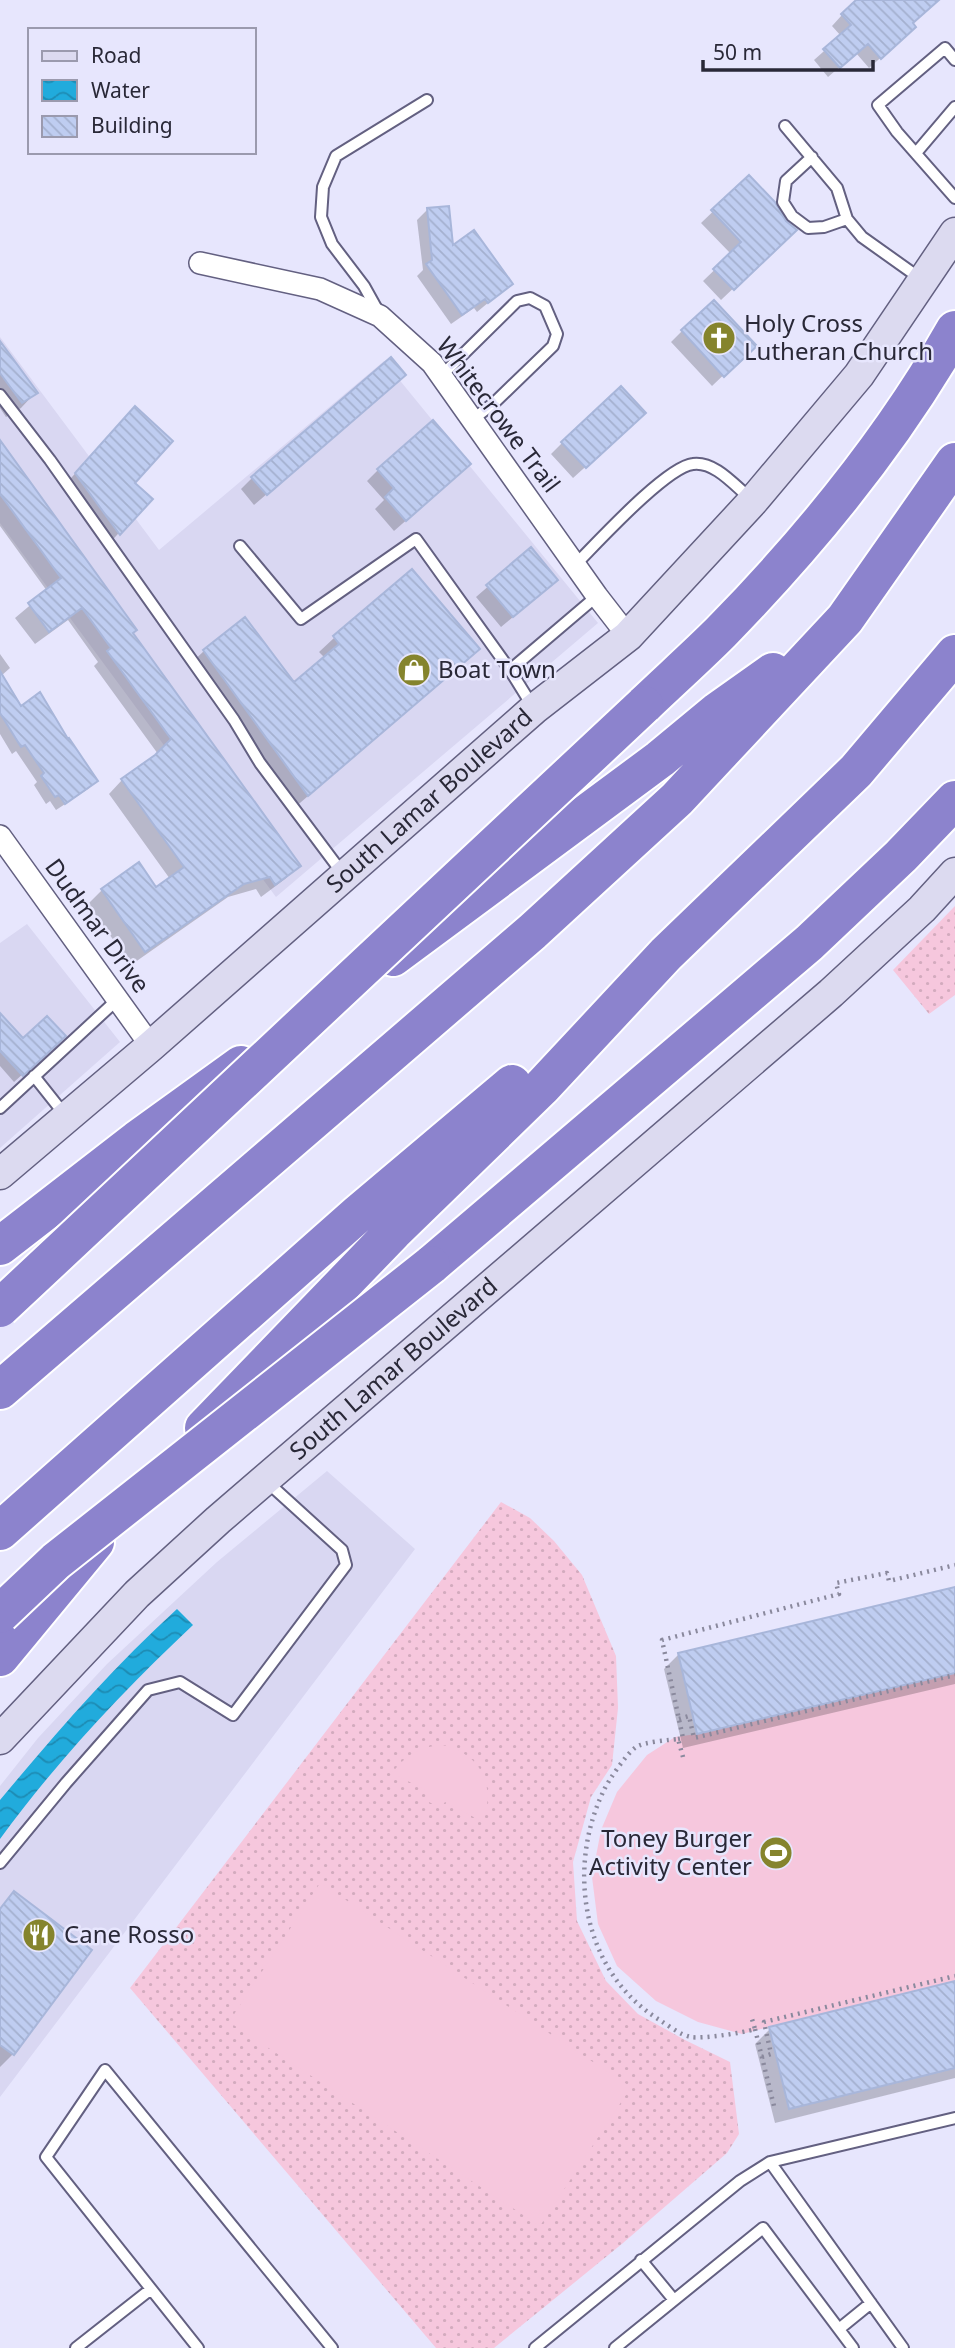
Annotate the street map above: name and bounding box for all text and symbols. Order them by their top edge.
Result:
legend [28,28,256,154]
scale bar [703,28,873,72]
text: 50 m [713,38,762,66]
text: Road [91,41,141,69]
text: Water [91,76,150,104]
text: Building [91,111,173,139]
place label: Holy Cross Lutheran Church [744,306,933,367]
church icon: Holy Cross Lutheran Church [700,319,738,357]
street label: Whitecrowe Trail [430,330,569,499]
shop icon: Boat Town [395,651,433,689]
place label: Boat Town [438,652,556,685]
street label: South Lamar Boulevard [318,700,539,900]
street label: Dudmar Drive [38,851,158,999]
street label: South Lamar Boulevard [282,1269,504,1467]
place label: Toney Burger Activity Center [589,1821,752,1882]
sports icon: Toney Burger Activity Center [757,1834,795,1872]
restaurant icon: Cane Rosso [20,1916,58,1954]
place label: Cane Rosso [64,1917,194,1950]

